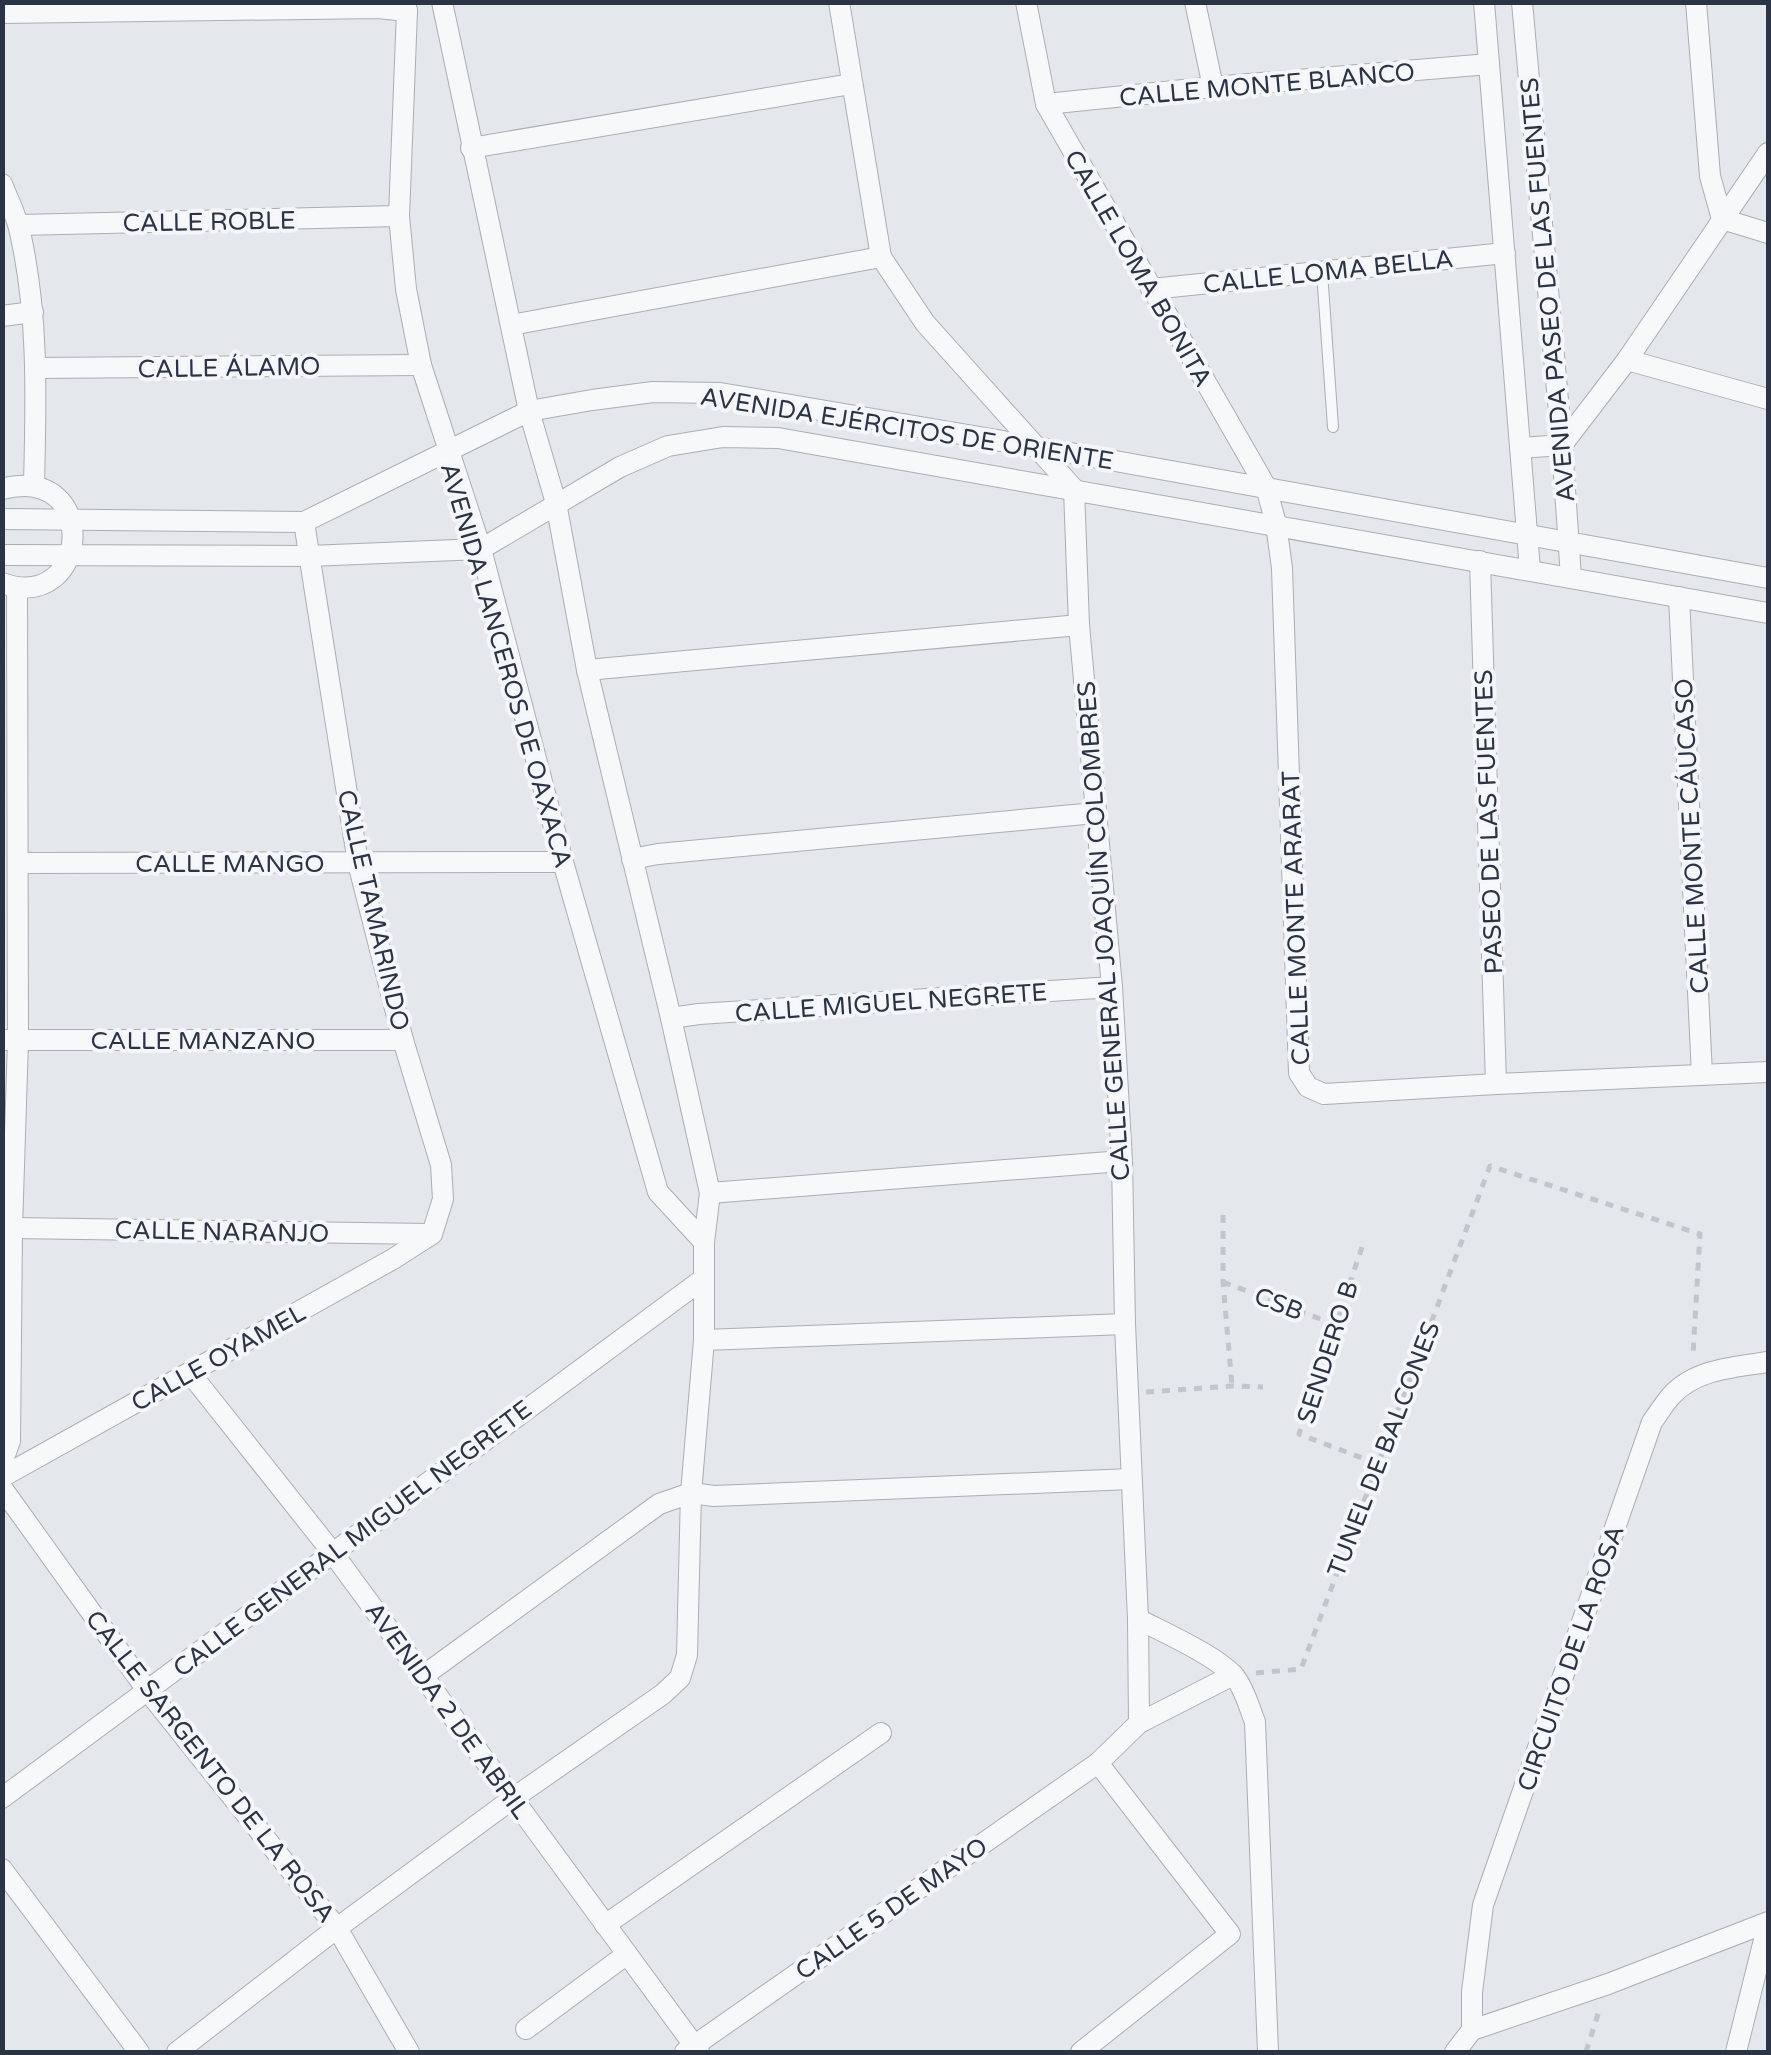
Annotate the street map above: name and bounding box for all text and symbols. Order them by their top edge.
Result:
street label: CALLE MONTE BLANCO [1118,57,1416,113]
street label: AVENIDA PASEO DE LAS FUENTES [1514,76,1582,504]
street label: CALLE LOMA BONITA [1058,145,1218,392]
street label: CALLE ROBLE [122,205,296,239]
street label: CALLE LOMA BELLA [1201,244,1455,300]
street label: CALLE ÁLAMO [137,351,321,385]
street label: AVENIDA EJÉRCITOS DE ORIENTE [698,381,1116,476]
street label: AVENIDA LANCEROS DE OAXACA [434,459,578,871]
street label: PASEO DE LAS FUENTES [1469,669,1509,975]
street label: CALLE MONTE CÁUCASO [1669,678,1715,994]
street label: CALLE GENERAL JOAQUÍN COLOMBRES [1072,680,1136,1182]
street label: CALLE MONTE ARARAT [1276,770,1316,1066]
street label: CALLE TAMARINDO [331,787,415,1034]
street label: CALLE MANGO [135,849,325,879]
street label: CALLE MIGUEL NEGRETE [734,977,1048,1029]
street label: CALLE MANZANO [90,1026,316,1056]
street label: CALLE NARANJO [114,1215,329,1249]
street label: SENDERO B [1291,1277,1365,1427]
street label: CSB [1250,1281,1307,1327]
street label: CALLE OYAMEL [126,1297,311,1418]
street label: TUNEL DE BALCONES [1321,1317,1447,1581]
street label: CALLE GENERAL MIGUEL NEGRETE [167,1394,538,1684]
street label: CIRCUITO DE LA ROSA [1511,1521,1631,1795]
street label: AVENIDA 2 DE ABRIL [359,1596,536,1825]
street label: CALLE SARGENTO DE LA ROSA [79,1605,341,1929]
street label: CALLE 5 DE MAYO [790,1831,993,1986]

